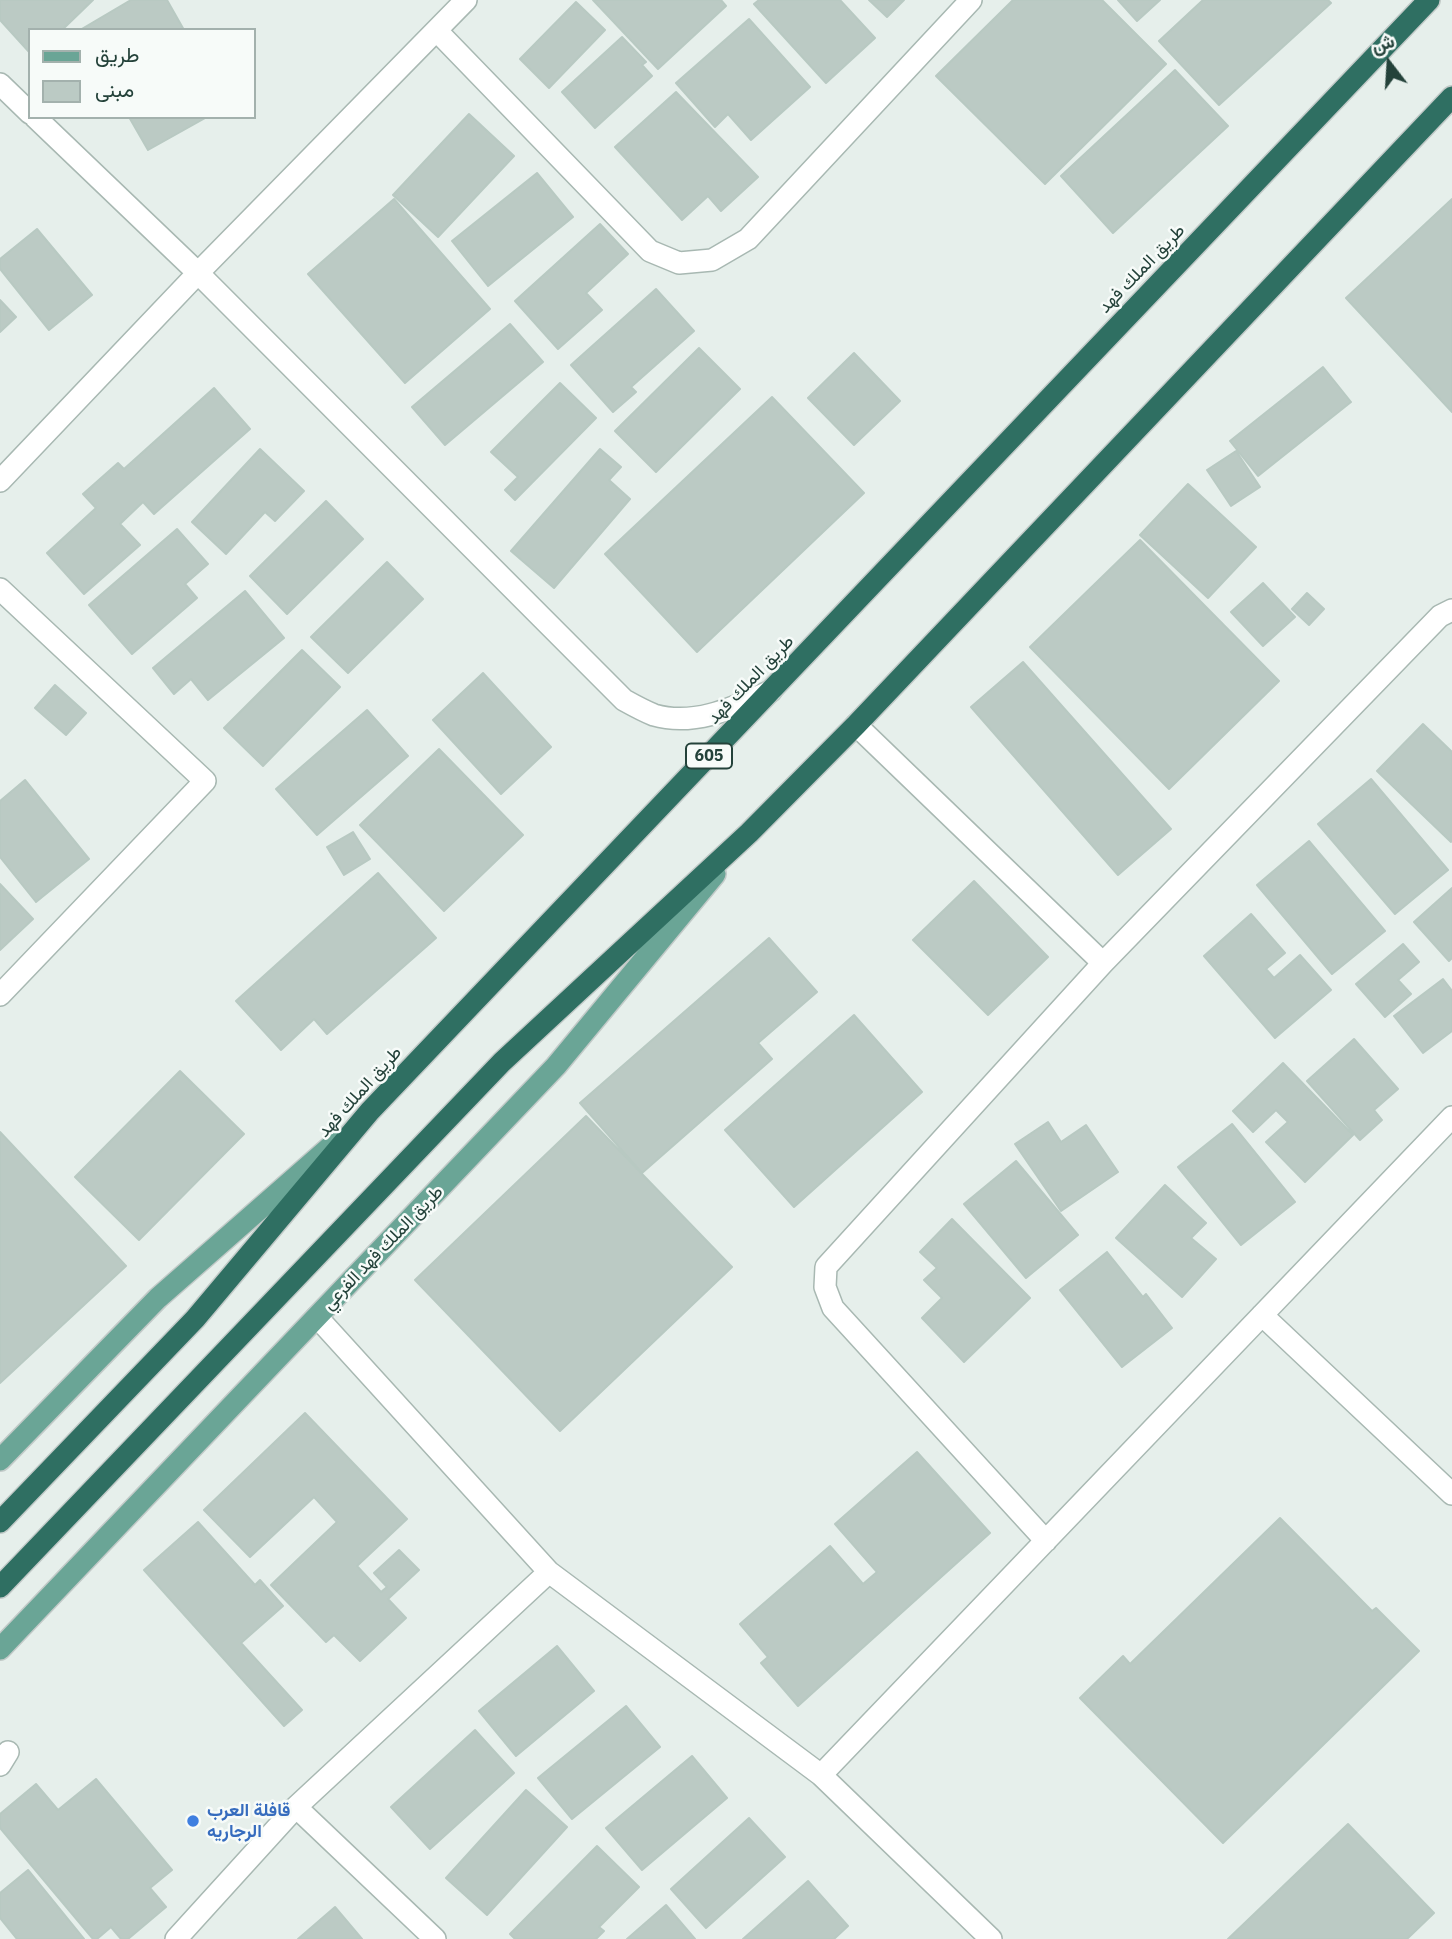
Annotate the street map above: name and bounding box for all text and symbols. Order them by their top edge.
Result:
legend [28,28,256,119]
north arrow [1354,28,1424,98]
text: ش [1368,28,1397,58]
text: طريق [95,40,140,68]
text: مبنى [95,75,134,103]
street label: طريق الملك فهد [1094,220,1190,318]
street label: طريق الملك فهد [703,631,799,729]
road number: 605 [686,744,732,768]
street label: طريق الملك فهد [313,1042,407,1142]
street label: طريق الملك فهد الفرعي [318,1181,448,1315]
place label: قافلة العرب الرجاريه [207,1800,291,1842]
marker: قافلة العرب الرجاريه [185,1813,201,1829]

